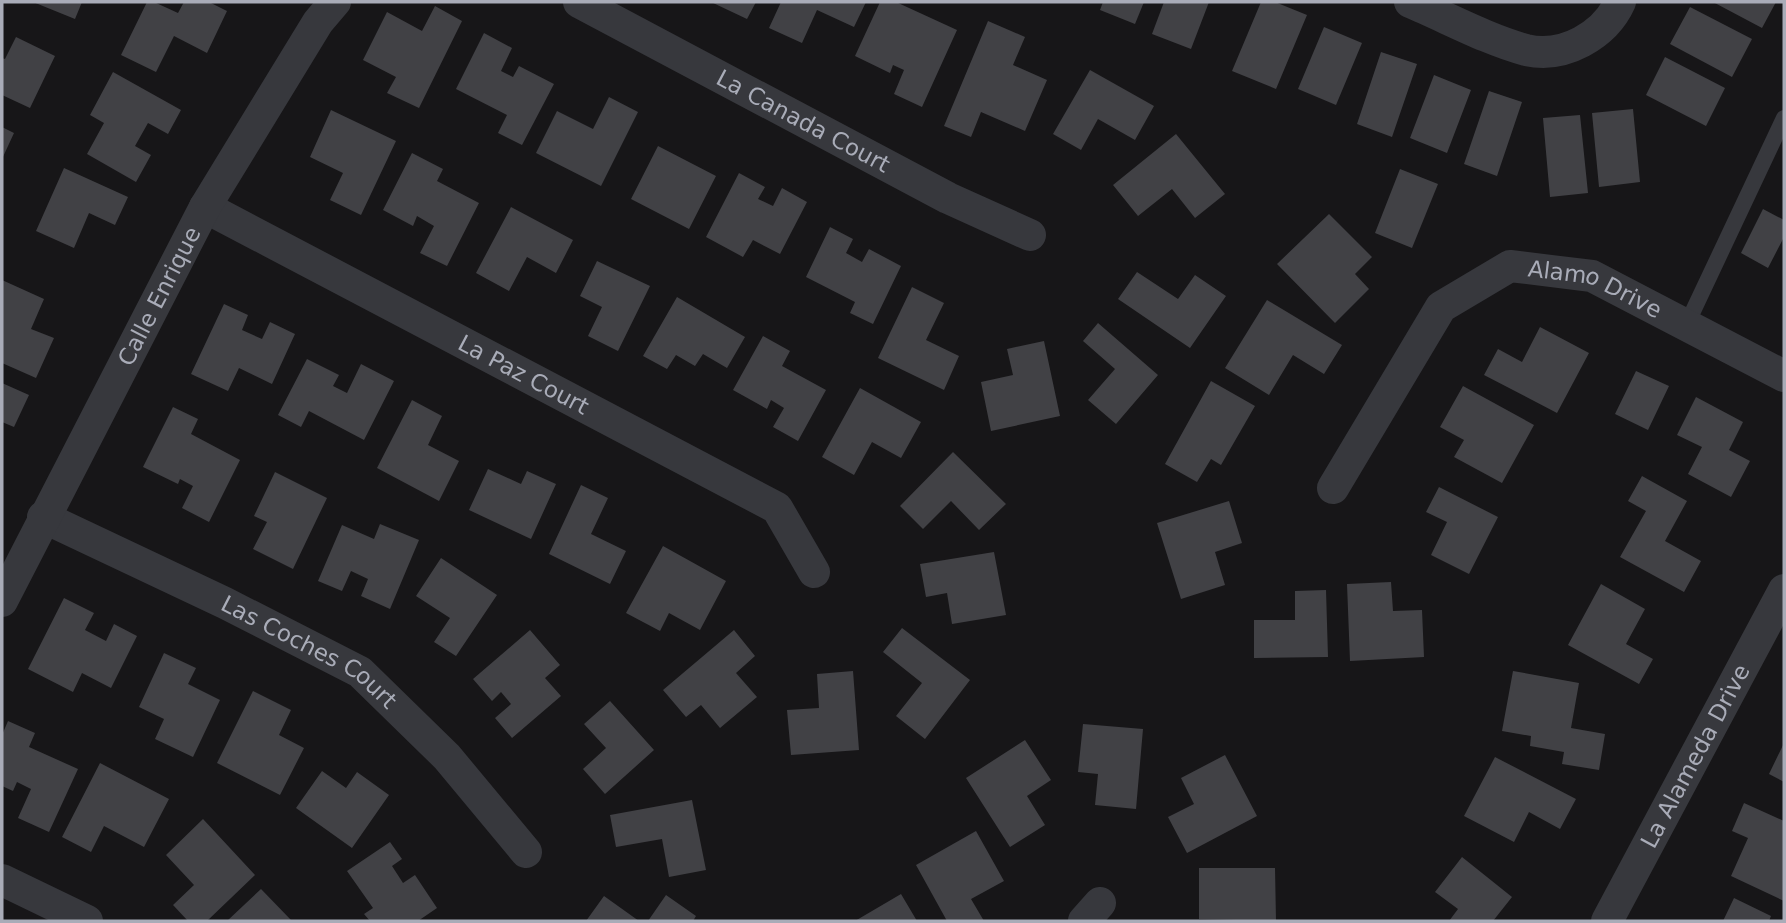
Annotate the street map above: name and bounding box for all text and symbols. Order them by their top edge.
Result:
street label: La Canada Court [712,65,894,178]
street label: Calle Enrique [113,222,206,370]
street label: Alamo Drive [1527,255,1666,323]
street label: La Paz Court [454,330,593,420]
street label: Las Coches Court [217,590,402,714]
street label: La Alameda Drive [1636,660,1755,852]

